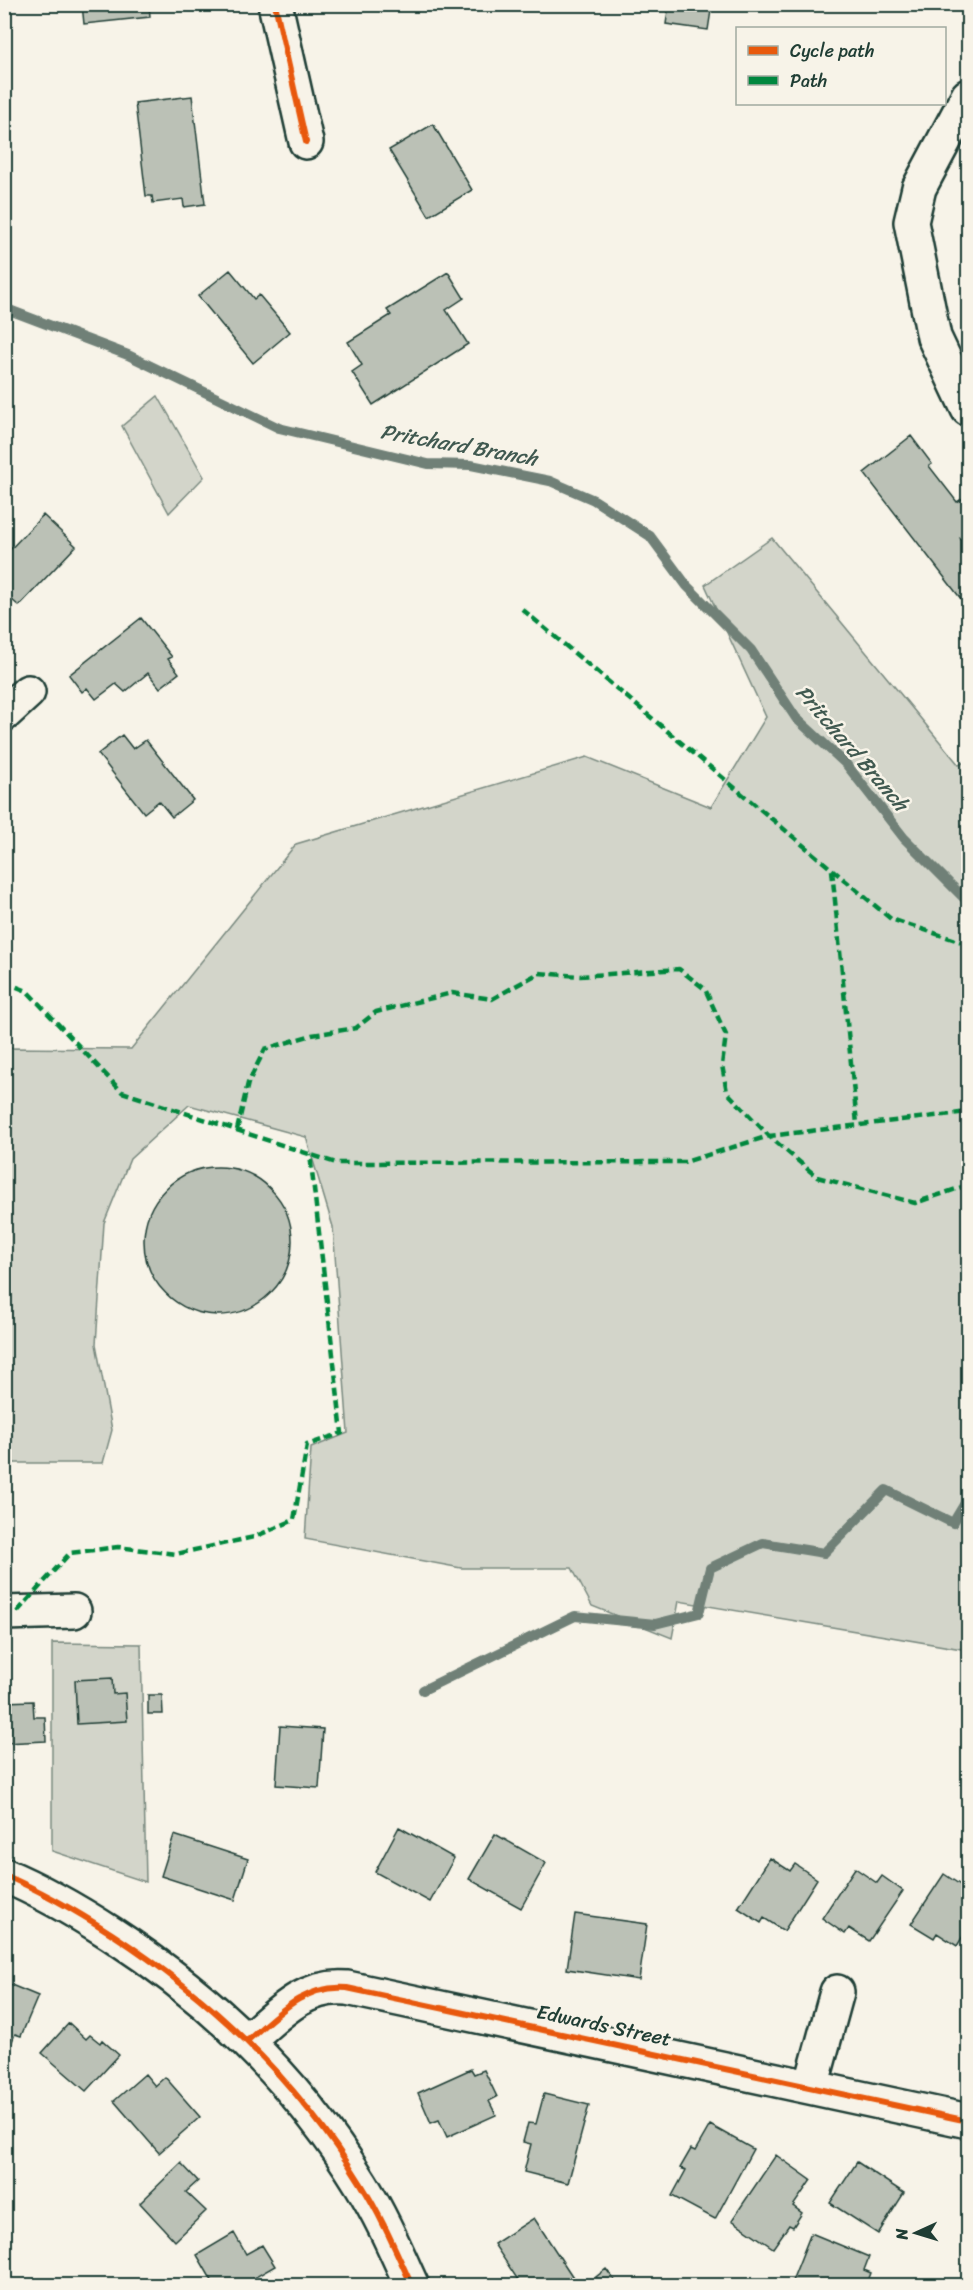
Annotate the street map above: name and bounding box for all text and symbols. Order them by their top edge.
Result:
legend [736,27,946,105]
text: Cycle path [790,35,874,67]
text: Path [790,65,827,97]
water label: Pritchard Branch [378,413,542,478]
water label: Pritchard Branch [786,676,920,822]
street label: Edwards Street [533,1994,675,2057]
north arrow [886,2203,946,2263]
text: N [887,2227,916,2242]

